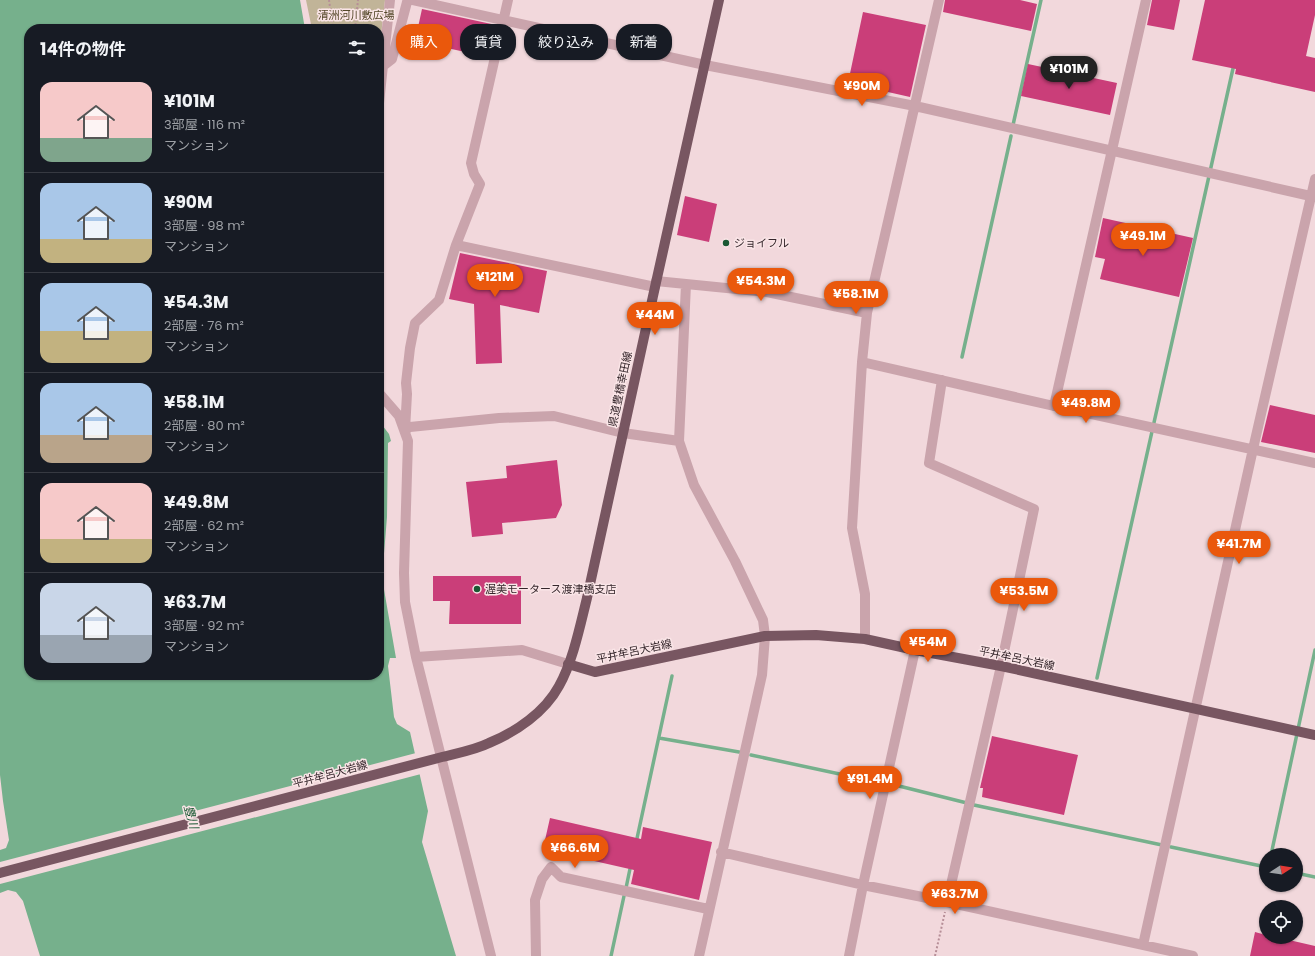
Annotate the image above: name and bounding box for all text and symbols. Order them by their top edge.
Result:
park label: 清洲河川敷広場 [318,7,395,23]
chip: 購入 [396,24,452,60]
chip: 賃貸 [460,24,516,60]
chip: 絞り込み [524,24,608,60]
chip: 新着 [616,24,672,60]
text: 14件の物件 [40,37,126,61]
icon: filters [346,37,368,59]
pin: ¥101M [1041,56,1097,90]
text: ¥101M [1050,59,1088,78]
pin: ¥90M [838,73,886,107]
text: ¥90M [843,76,881,95]
text: ¥101M [164,89,215,113]
icon: home [72,98,120,146]
text: 3部屋 · 116 m² [164,115,245,134]
text: マンション [164,136,229,155]
text: ¥90M [164,190,213,214]
icon: home [72,199,120,247]
text: 3部屋 · 98 m² [164,216,245,235]
pin: ¥49.1M [1110,223,1176,257]
text: ¥49.1M [1120,226,1166,245]
place label: ジョイフル [734,235,789,251]
text: マンション [164,237,229,256]
marker: ジョイフル [721,238,731,248]
pin: ¥121M [467,264,523,298]
text: ¥121M [476,267,514,286]
pin: ¥54.3M [728,268,794,302]
text: ¥54.3M [736,271,786,290]
pin: ¥58.1M [823,281,889,315]
text: ¥58.1M [833,284,879,303]
text: ¥54.3M [164,290,229,314]
icon: home [72,299,120,347]
pin: ¥44M [631,302,679,336]
text: ¥44M [636,305,674,324]
text: 2部屋 · 76 m² [164,316,244,335]
text: マンション [164,337,229,356]
street label: 県道豊橋幸田線 [604,350,636,428]
text: ¥58.1M [164,390,224,414]
pin: ¥49.8M [1053,390,1119,424]
text: ¥49.8M [1061,393,1111,412]
icon: home [72,399,120,447]
text: 2部屋 · 80 m² [164,416,245,435]
text: マンション [164,437,229,456]
text: ¥49.8M [164,490,229,514]
icon: home [72,499,120,547]
text: 2部屋 · 62 m² [164,516,244,535]
pin: ¥41.7M [1206,531,1272,565]
text: ¥41.7M [1217,534,1261,553]
text: マンション [164,537,229,556]
pin: ¥53.5M [991,578,1057,612]
place label: 渥美モータース渡津橋支店 [485,581,616,597]
text: ¥53.5M [999,581,1049,600]
marker: 渥美モータース渡津橋支店 [472,584,482,594]
text: ¥63.7M [164,590,226,614]
icon: home [72,599,120,647]
text: 3部屋 · 92 m² [164,616,244,635]
pin: ¥54M [904,629,952,663]
text: ¥54M [909,632,947,651]
street label: 平井牟呂大岩線 [595,635,673,667]
text: マンション [164,637,229,656]
street label: 平井牟呂大岩線 [978,642,1056,674]
street label: 平井牟呂大岩線 [291,756,369,792]
pin: ¥91.4M [837,766,903,800]
text: ¥91.4M [847,769,893,788]
water label: 豊川 [180,803,203,833]
pin: ¥66.6M [542,835,608,869]
text: ¥66.6M [550,838,600,857]
north arrow [1259,848,1303,892]
map controls [1259,848,1303,944]
pin: ¥63.7M [922,881,988,915]
text: ¥63.7M [931,884,979,903]
button: locate [1259,900,1303,944]

